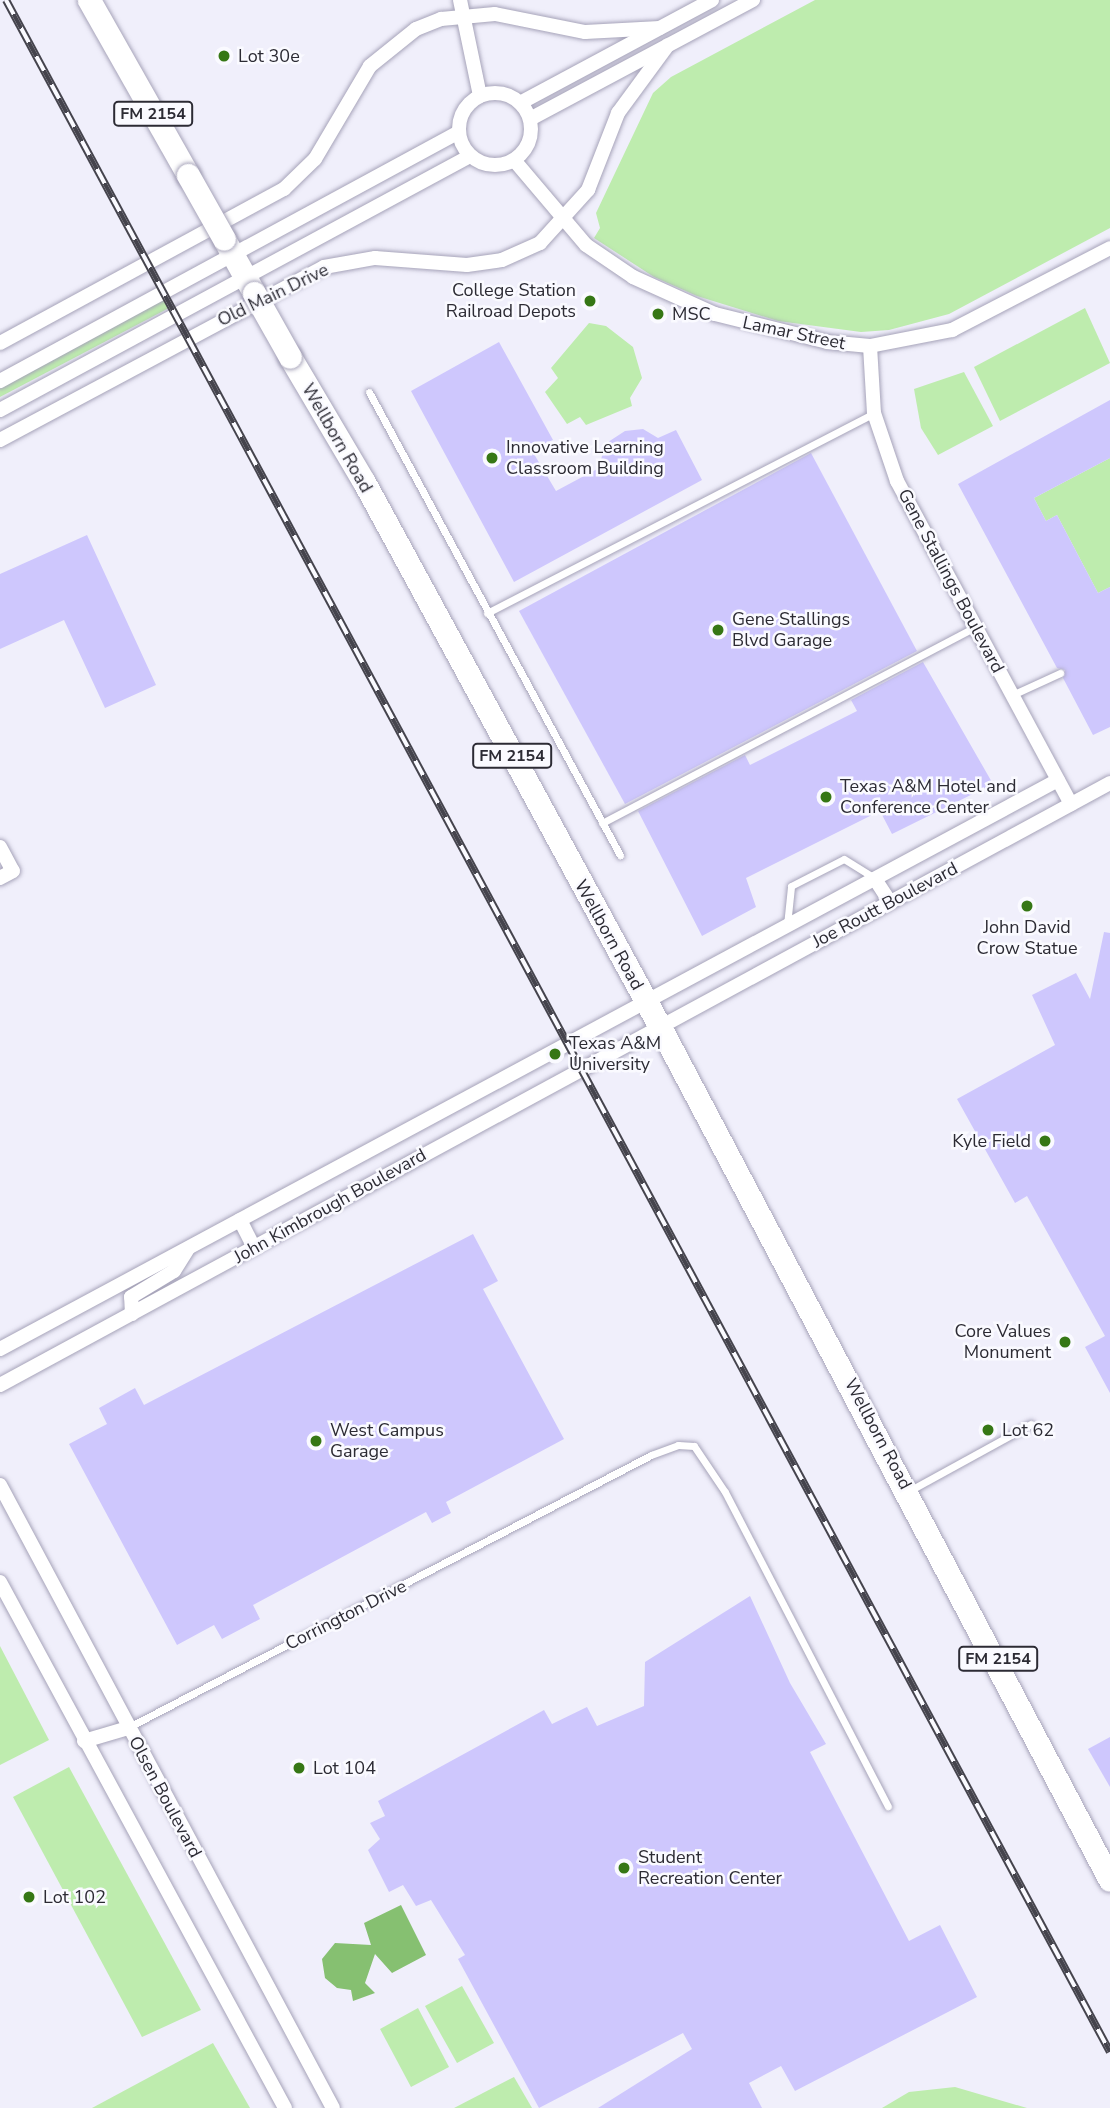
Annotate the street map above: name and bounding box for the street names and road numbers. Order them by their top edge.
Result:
road number: FM 2154 [113,102,193,126]
street label: Old Main Drive [214,259,332,331]
street label: Lamar Street [741,312,847,354]
street label: Wellborn Road [297,379,377,497]
street label: Gene Stallings Boulevard [893,485,1009,677]
road number: FM 2154 [472,744,552,768]
street label: Joe Routt Boulevard [809,858,961,952]
street label: Wellborn Road [570,876,648,994]
street label: John Kimbrough Boulevard [230,1144,430,1268]
street label: Wellborn Road [840,1375,916,1493]
street label: Corrington Drive [282,1575,410,1655]
road number: FM 2154 [958,1646,1038,1672]
street label: Olsen Boulevard [124,1733,206,1861]

